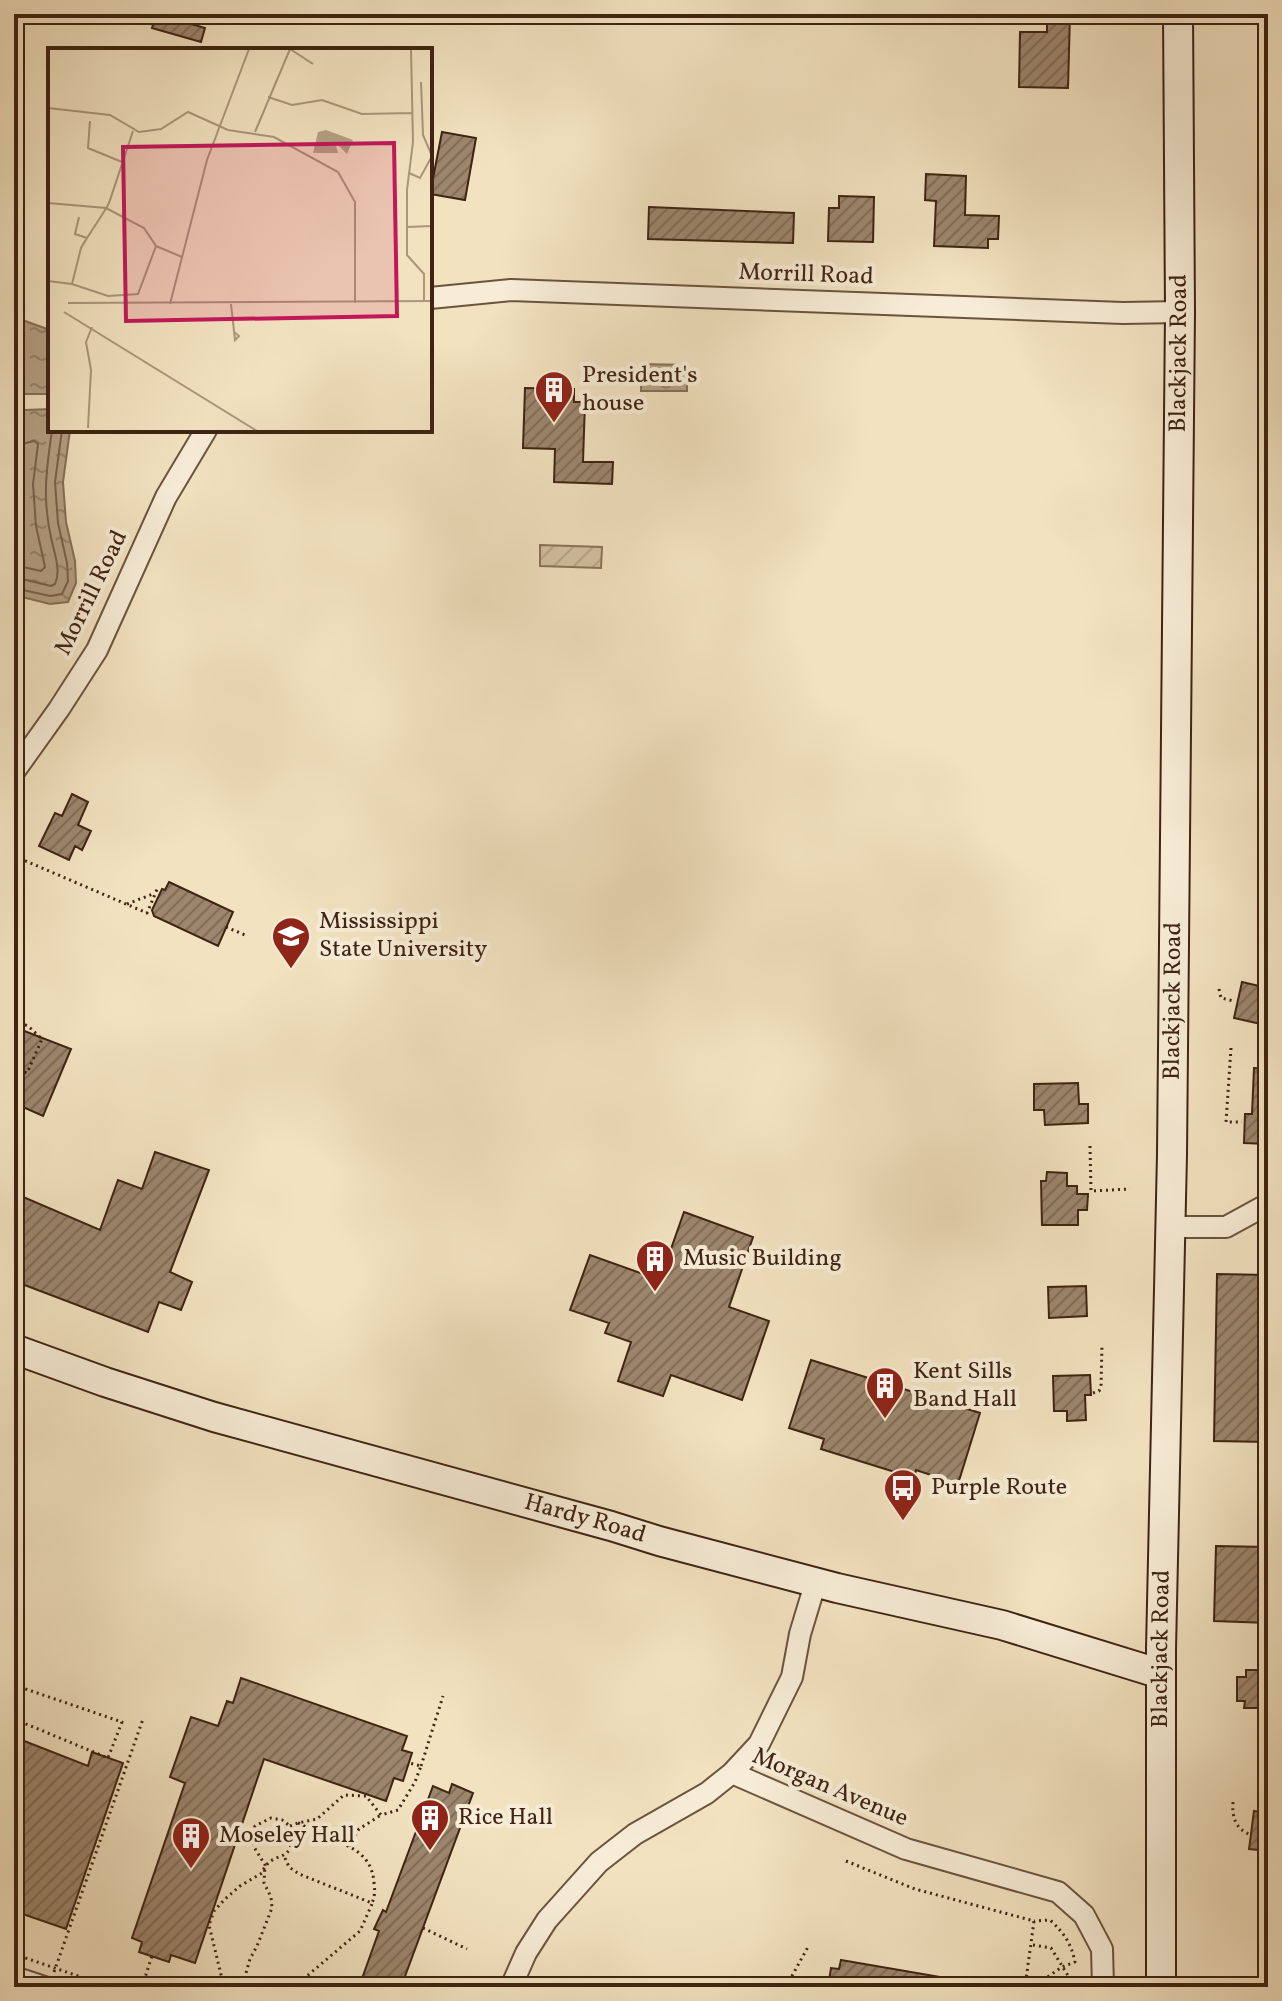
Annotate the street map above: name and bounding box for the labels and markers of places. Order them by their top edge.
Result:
place label: President's house [582,359,698,421]
building icon: President's house [533,369,575,424]
place label: Mississippi State University [319,905,487,967]
school or university icon: Mississippi State University [270,915,312,970]
building icon: Music Building [634,1238,676,1293]
place label: Music Building [683,1242,842,1276]
place label: Kent Sills Band Hall [913,1355,1017,1417]
building icon: Kent Sills Band Hall [864,1365,906,1420]
bus stop icon: Purple Route [882,1467,924,1522]
place label: Purple Route [931,1471,1067,1505]
building icon: Rice Hall [409,1797,451,1852]
place label: Rice Hall [458,1801,553,1835]
building icon: Moseley Hall [170,1815,212,1870]
place label: Moseley Hall [219,1819,355,1853]

